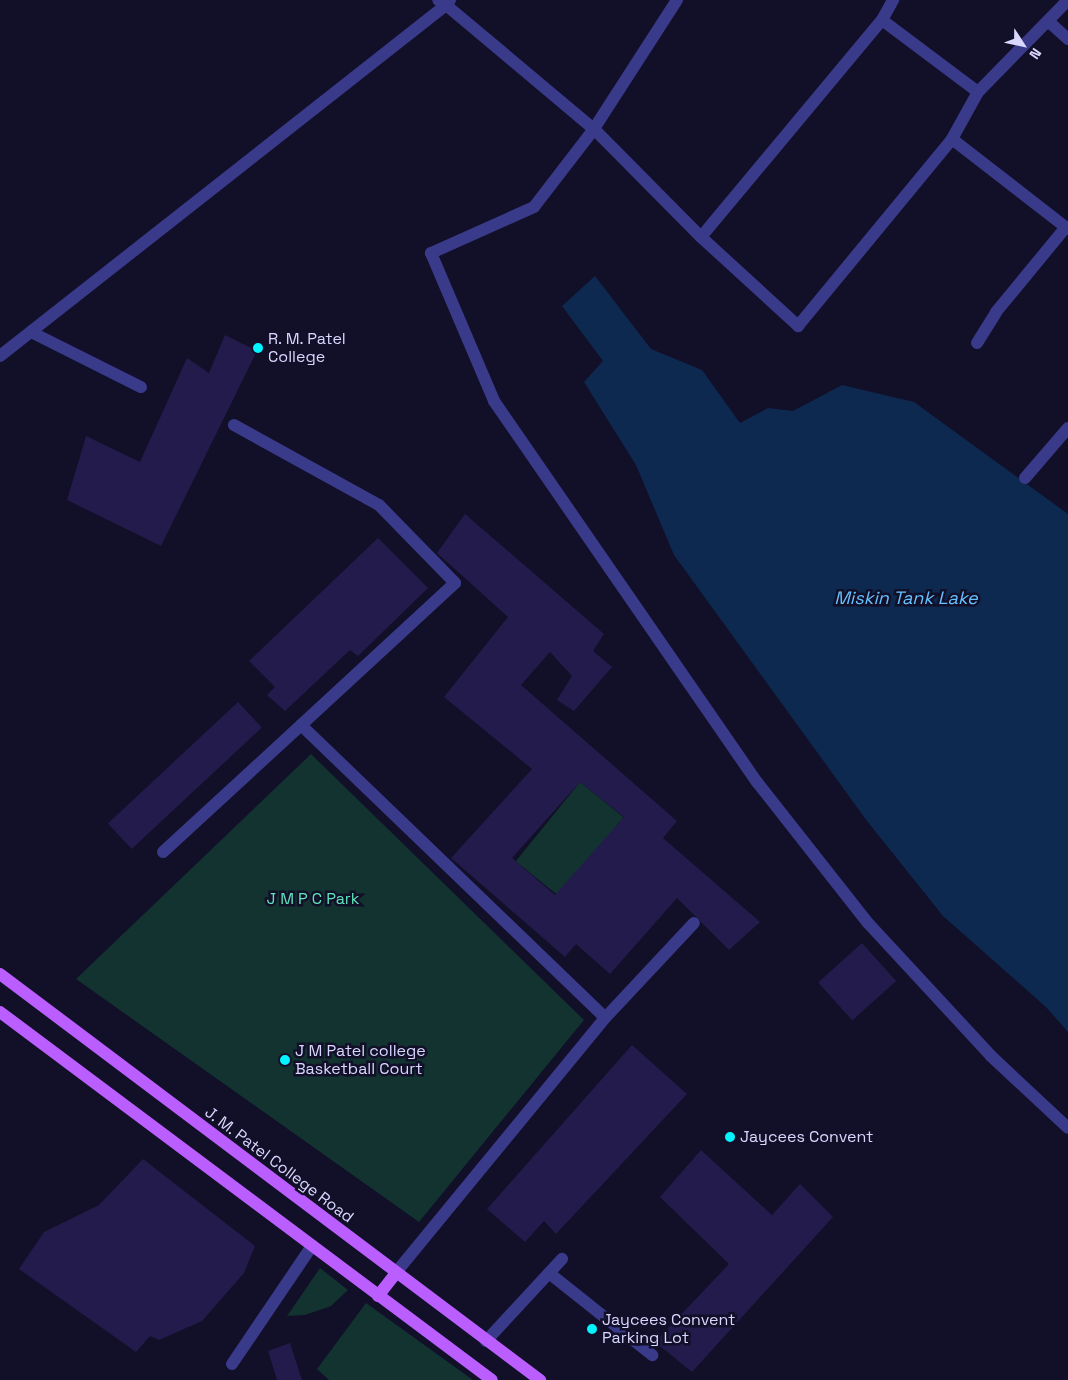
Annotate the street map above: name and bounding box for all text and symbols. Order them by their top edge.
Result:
north arrow [998,20,1048,70]
text: N [1025,45,1045,63]
place label: R. M. Patel College [268,329,347,367]
marker: R. M. Patel College [252,342,264,354]
water label: Miskin Tank Lake [834,587,978,609]
park label: J M P C Park [267,889,359,909]
place label: J M Patel college Basketball Court [295,1041,426,1079]
marker: J M Patel college Basketball Court [279,1054,291,1066]
street label: J. M. Patel College Road [201,1103,357,1227]
place label: Jaycees Convent [740,1127,873,1147]
marker: Jaycees Convent [724,1131,736,1143]
place label: Jaycees Convent Parking Lot [602,1310,735,1348]
marker: Jaycees Convent Parking Lot [586,1323,598,1335]

